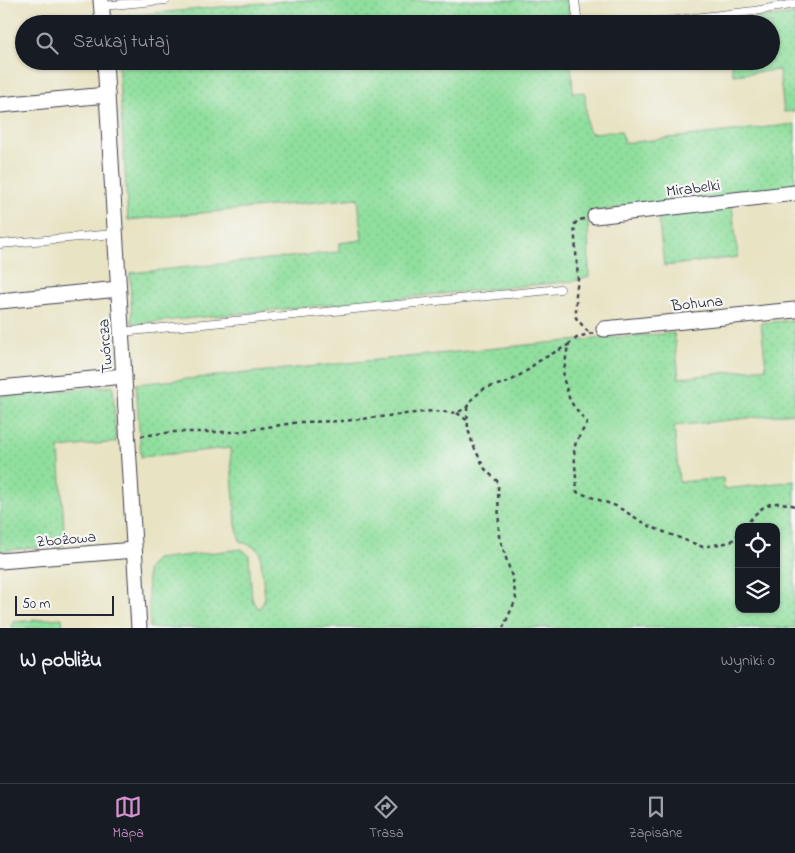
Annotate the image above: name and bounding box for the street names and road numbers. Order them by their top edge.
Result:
street label: Mirabelki [665,174,722,204]
street label: Bohuna [669,289,724,319]
street label: Twórcza [92,318,120,374]
street label: Zbożowa [35,525,97,555]

